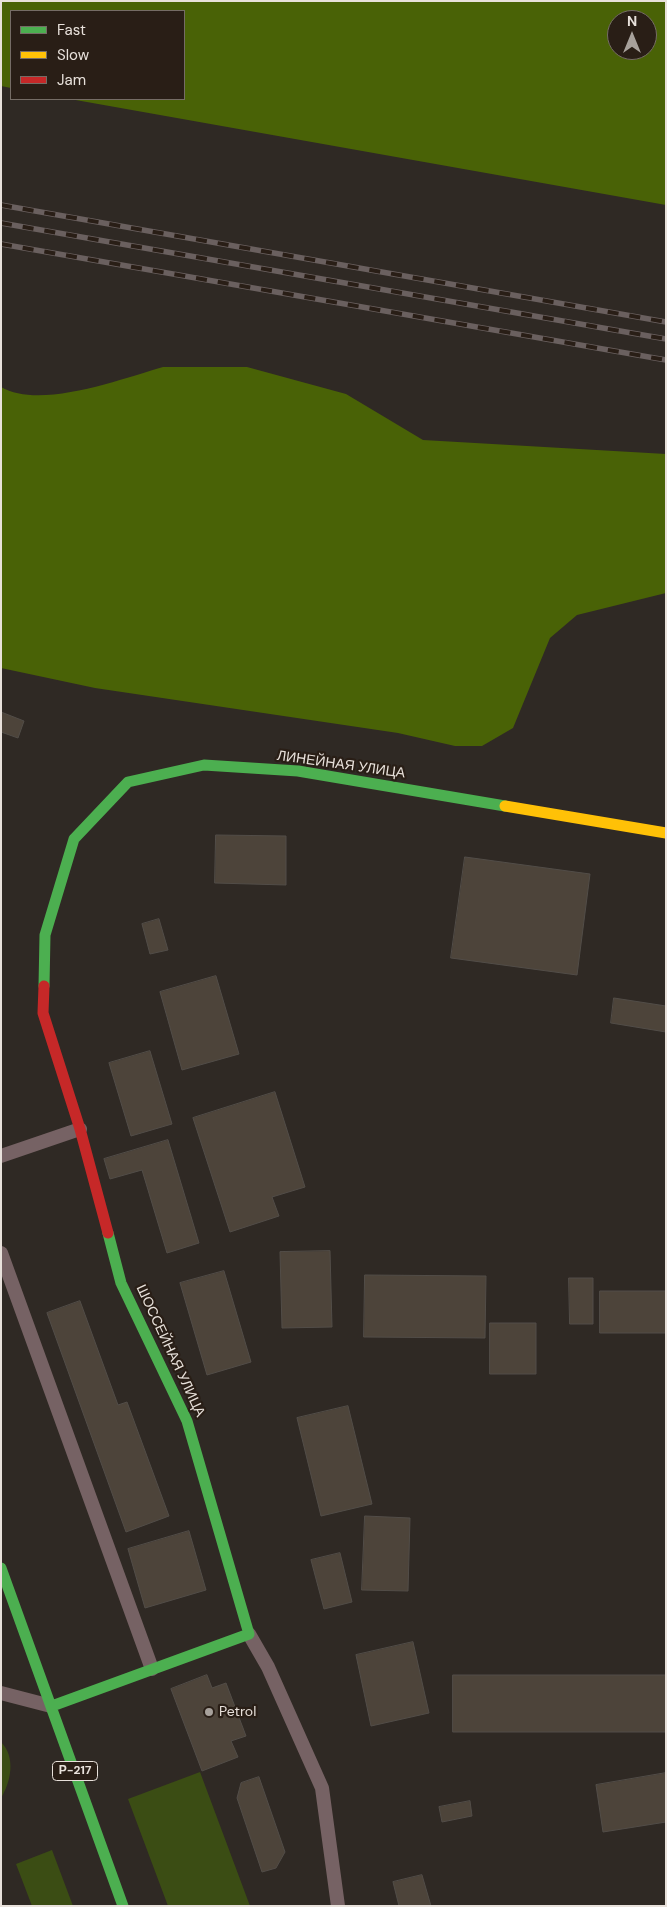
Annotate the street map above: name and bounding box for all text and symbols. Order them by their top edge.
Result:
legend [10,10,185,100]
north arrow [607,10,657,60]
text: N [627,12,637,30]
text: Fast [57,20,86,40]
text: Slow [57,45,89,65]
text: Jam [57,70,86,90]
street label: ЛИНЕЙНАЯ УЛИЦА [276,748,406,782]
street label: ШОССЕЙНАЯ УЛИЦА [132,1282,208,1420]
place label: Petrol [219,1704,256,1720]
marker: Petrol [203,1706,215,1718]
road number: Р-217 [52,1762,98,1780]

